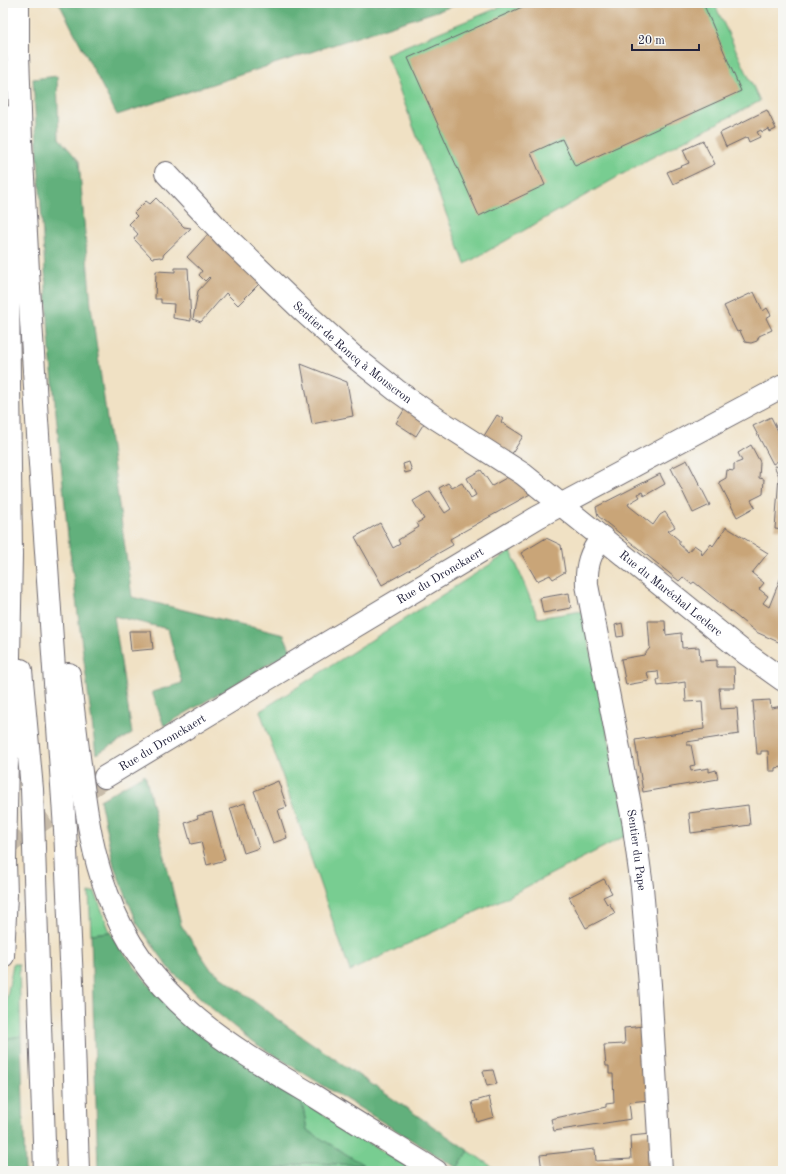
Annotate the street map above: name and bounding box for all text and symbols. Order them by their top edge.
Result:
scale bar [632,26,699,52]
text: 20 m [638,35,665,47]
street label: Sentier de Roncq à Mouscron [290,300,414,406]
street label: Rue du Dronckaert [395,546,486,607]
street label: Rue du Maréchal Leclerc [617,549,724,639]
street label: Rue du Dronckaert [117,713,208,774]
street label: Sentier du Pape [624,808,647,892]

